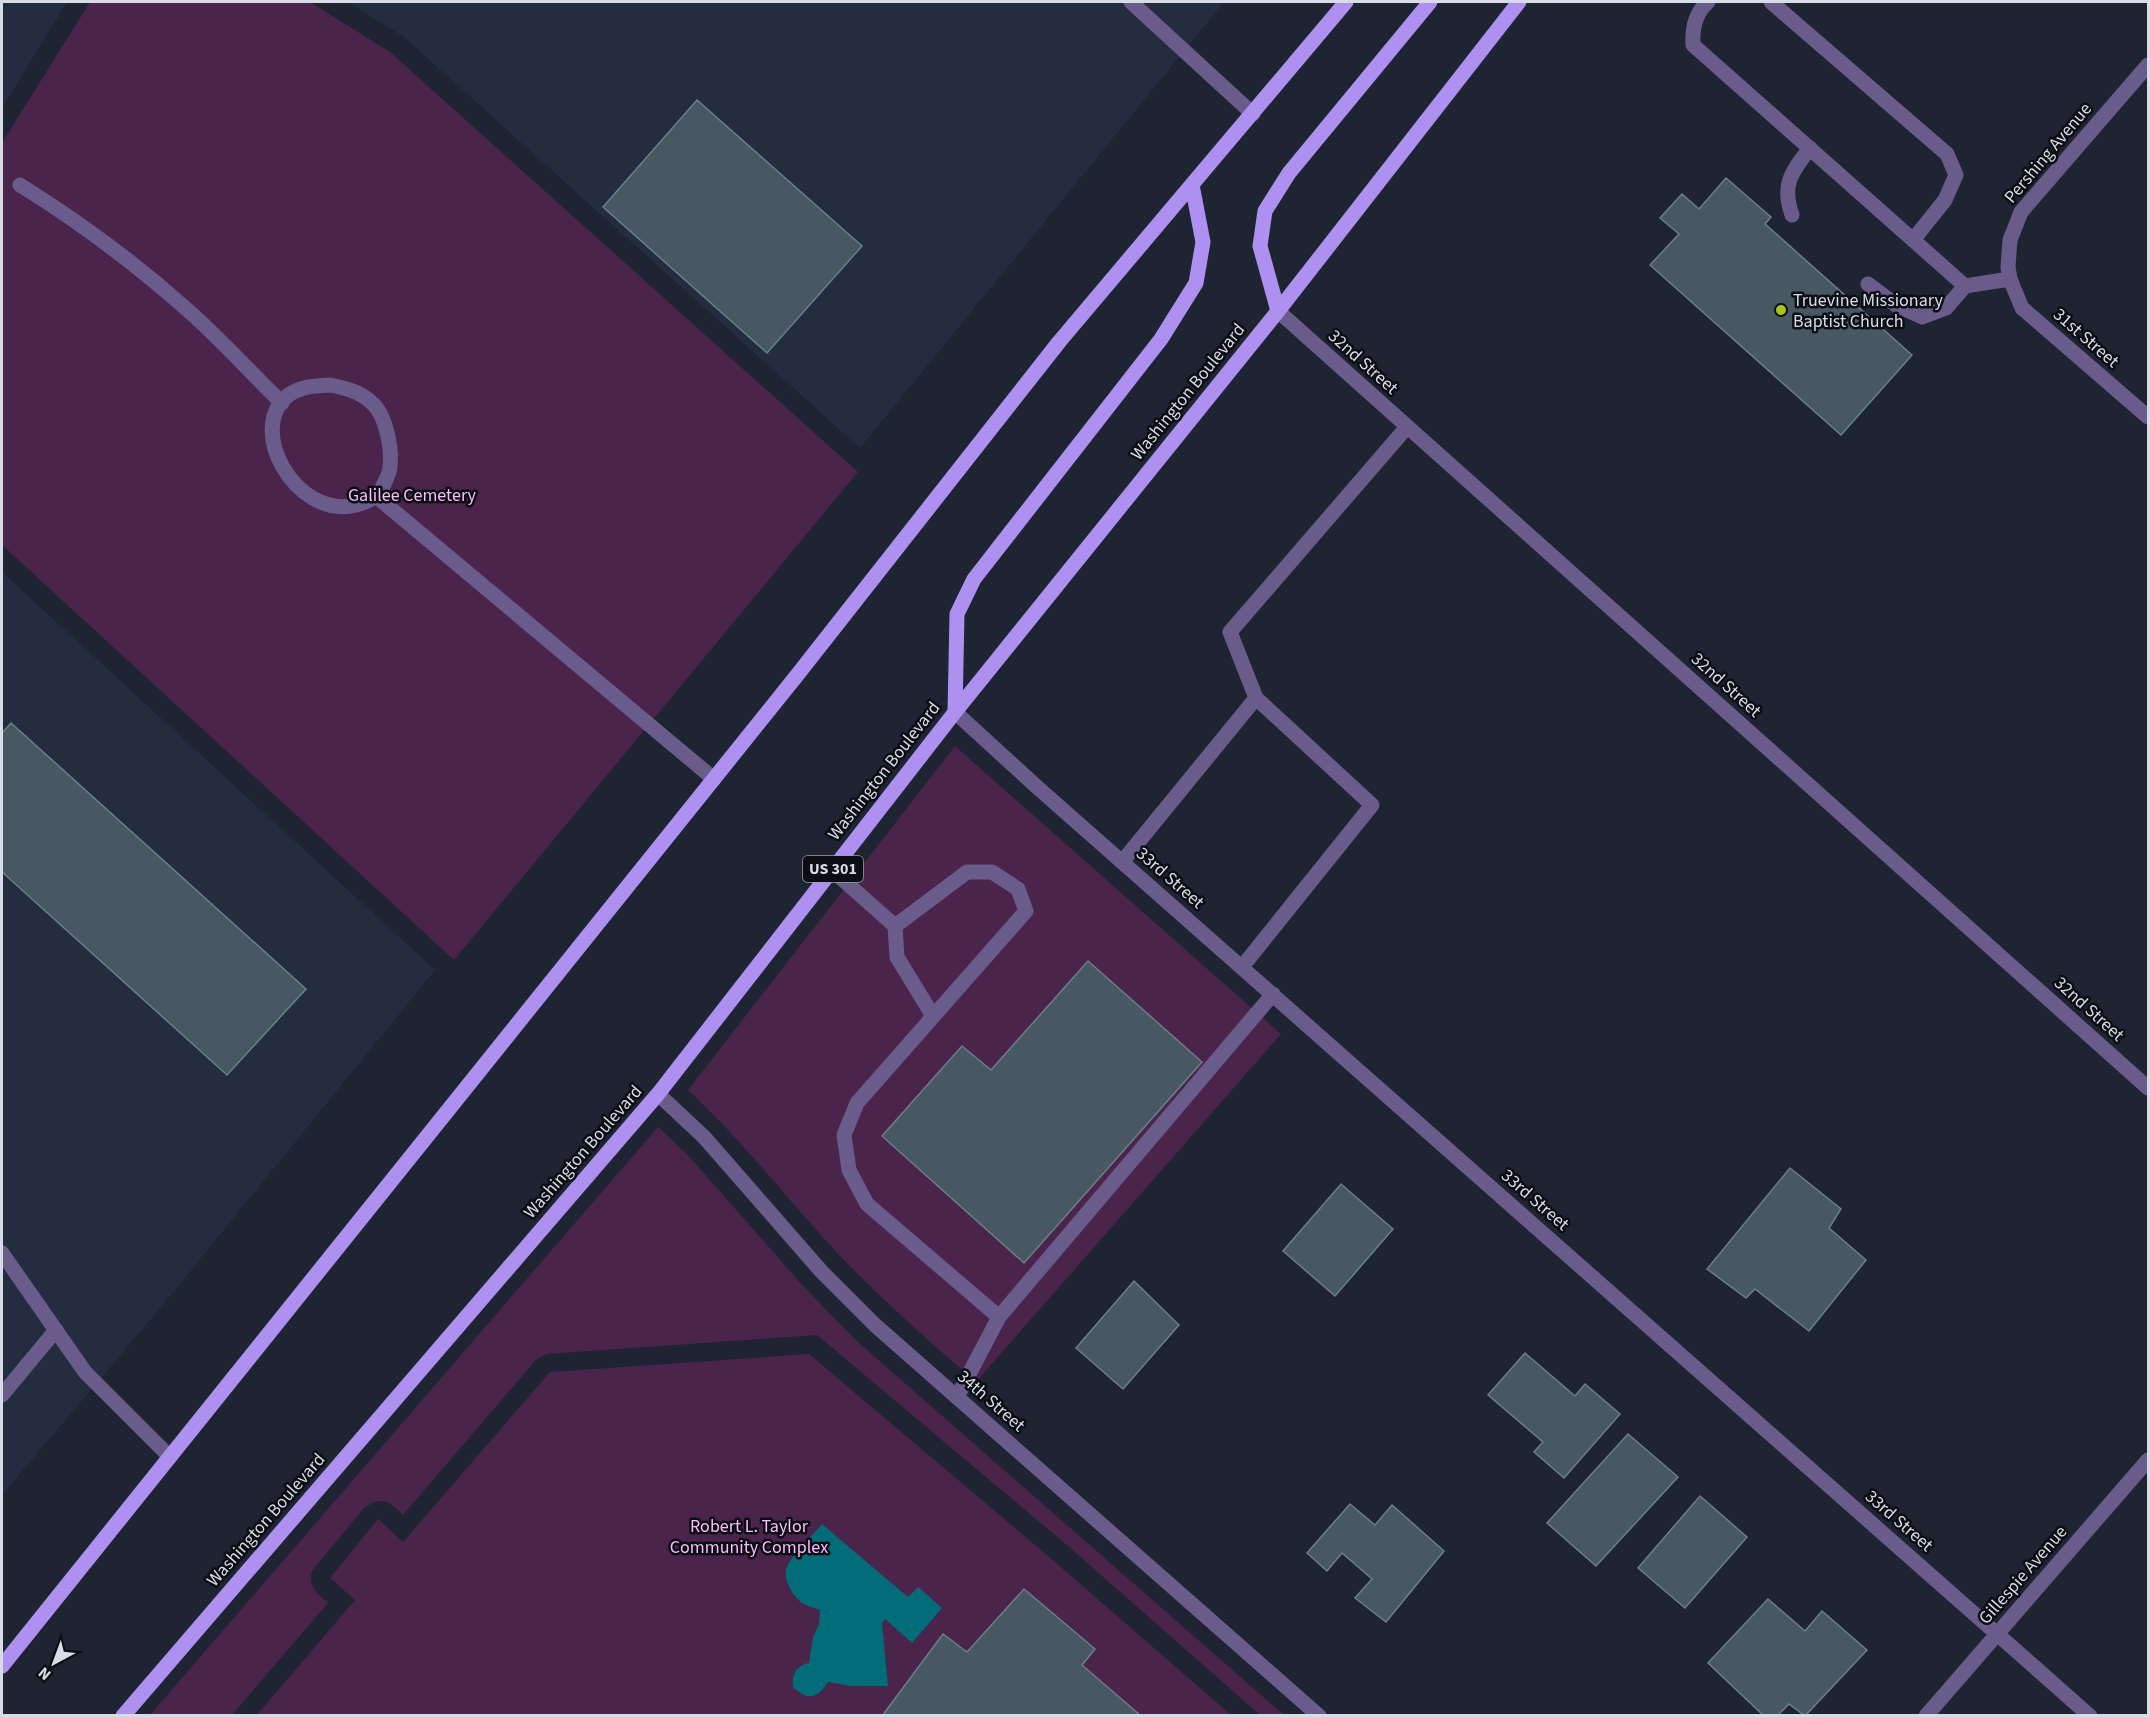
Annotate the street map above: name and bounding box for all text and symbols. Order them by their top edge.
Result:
street label: Pershing Avenue [1998,97,2098,209]
place label: Truevine Missionary Baptist Church [1793,288,1943,334]
street label: 31st Street [2048,302,2124,374]
marker: Truevine Missionary Baptist Church [1774,303,1788,317]
street label: Washington Boulevard [1125,318,1251,466]
street label: 32nd Street [1323,324,1403,400]
park label: Galilee Cemetery [348,483,477,508]
street label: 32nd Street [1686,647,1766,723]
street label: Washington Boulevard [822,696,946,846]
street label: 33rd Street [1131,841,1209,915]
road number: US 301 [803,856,863,882]
street label: 32nd Street [2049,971,2129,1047]
street label: Washington Boulevard [518,1080,648,1224]
street label: 33rd Street [1496,1163,1574,1237]
street label: 34th Street [952,1365,1030,1437]
street label: Washington Boulevard [201,1448,331,1592]
street label: 33rd Street [1860,1484,1938,1558]
park label: Robert L. Taylor Community Complex [670,1514,828,1560]
street label: Gillespie Avenue [1973,1520,2073,1630]
north arrow [24,1633,84,1693]
text: N [34,1662,56,1685]

